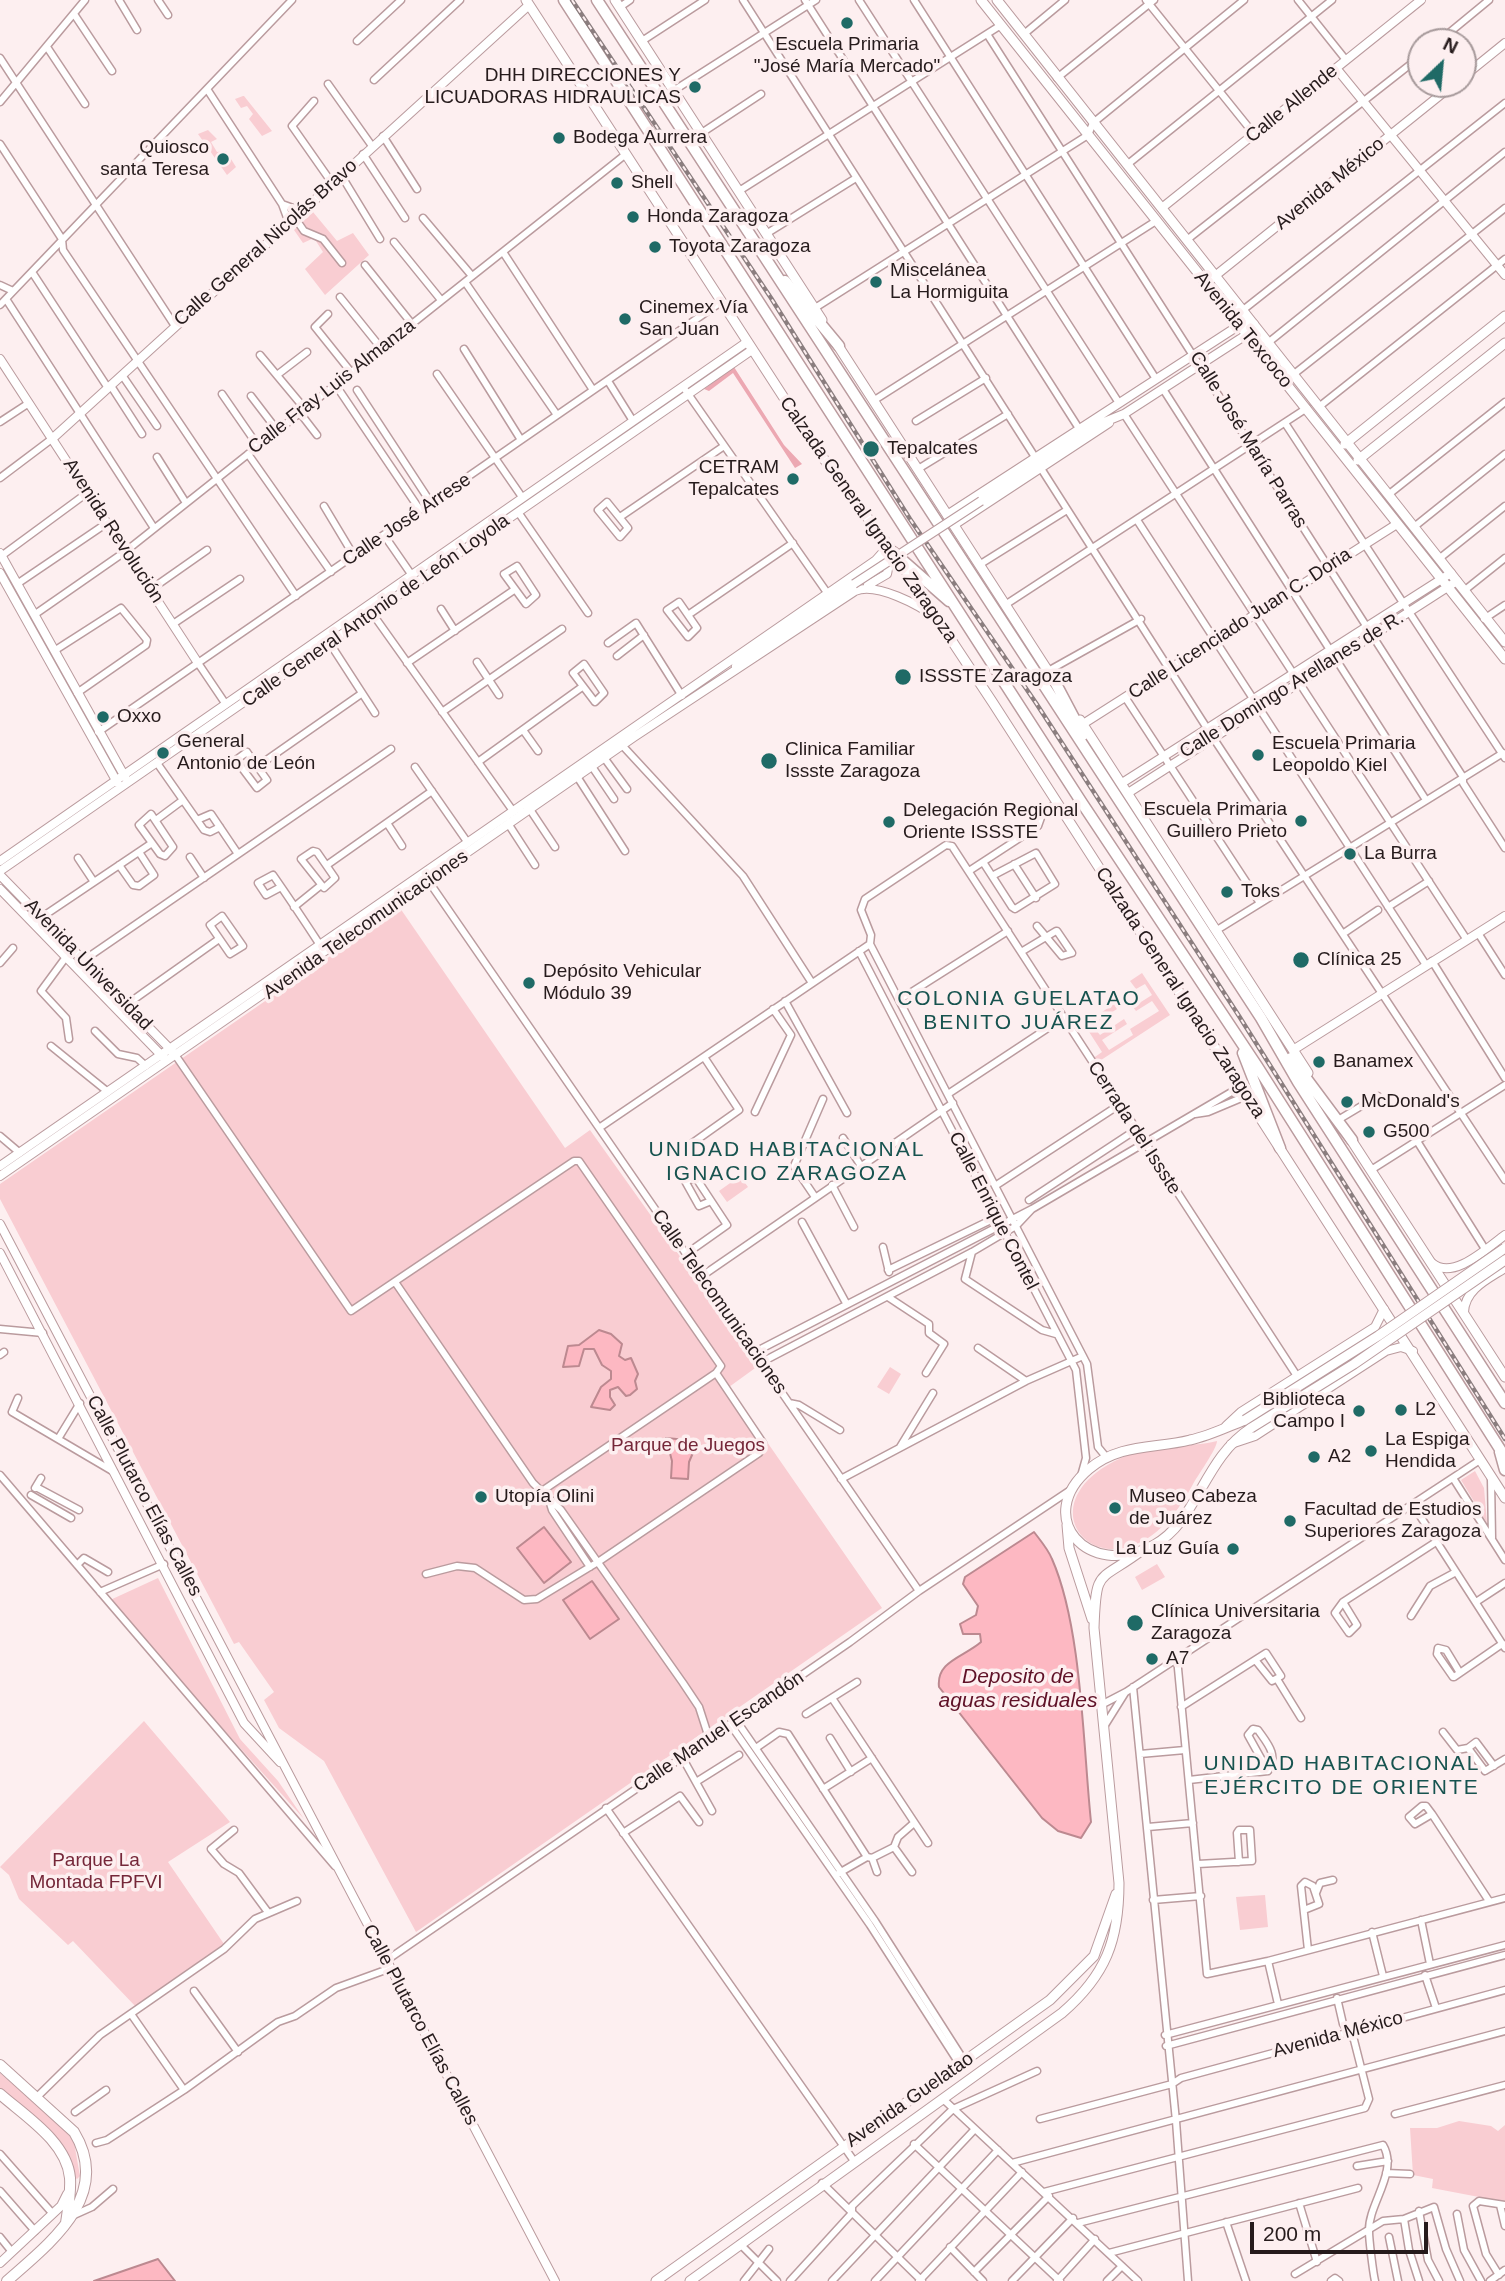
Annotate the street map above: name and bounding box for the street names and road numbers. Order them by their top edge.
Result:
street label: Calle Allende [1241,60,1343,148]
street label: Avenida México [1271,133,1389,235]
street label: Calle General Nicolás Bravo [170,155,362,331]
street label: Avenida Texcoco [1189,267,1297,393]
street label: Calle Fray Luis Almanza [244,315,420,459]
street label: Calle José María Parras [1184,348,1312,532]
street label: Calzada General Ignacio Zaragoza [774,393,962,647]
street label: Avenida Revolución [58,455,168,607]
street label: Calle José Arrese [338,469,476,571]
street label: Calle General Antonio de León Loyola [238,510,514,712]
street label: Calle Licenciado Juan C. Doria [1124,543,1356,705]
street label: Calle Domingo Arellanes de R. [1176,606,1408,764]
street label: Avenida Telecomunicaciones [259,845,473,1005]
street label: Calzada General Ignacio Zaragoza [1090,863,1270,1123]
street label: Avenida Universidad [19,895,157,1035]
street label: Cerrada del Issste [1082,1057,1186,1199]
street label: Calle Enrique Contel [943,1128,1043,1294]
street label: Calle Telecomunicaciones [647,1205,791,1399]
street label: Calle Plutarco Elías Calles [81,1392,207,1600]
street label: Calle Manuel Escandón [629,1666,809,1798]
street label: Calle Plutarco Elías Calles [357,1921,483,2129]
street label: Avenida México [1270,2007,1406,2063]
street label: Avenida Guelatao [842,2047,978,2153]

